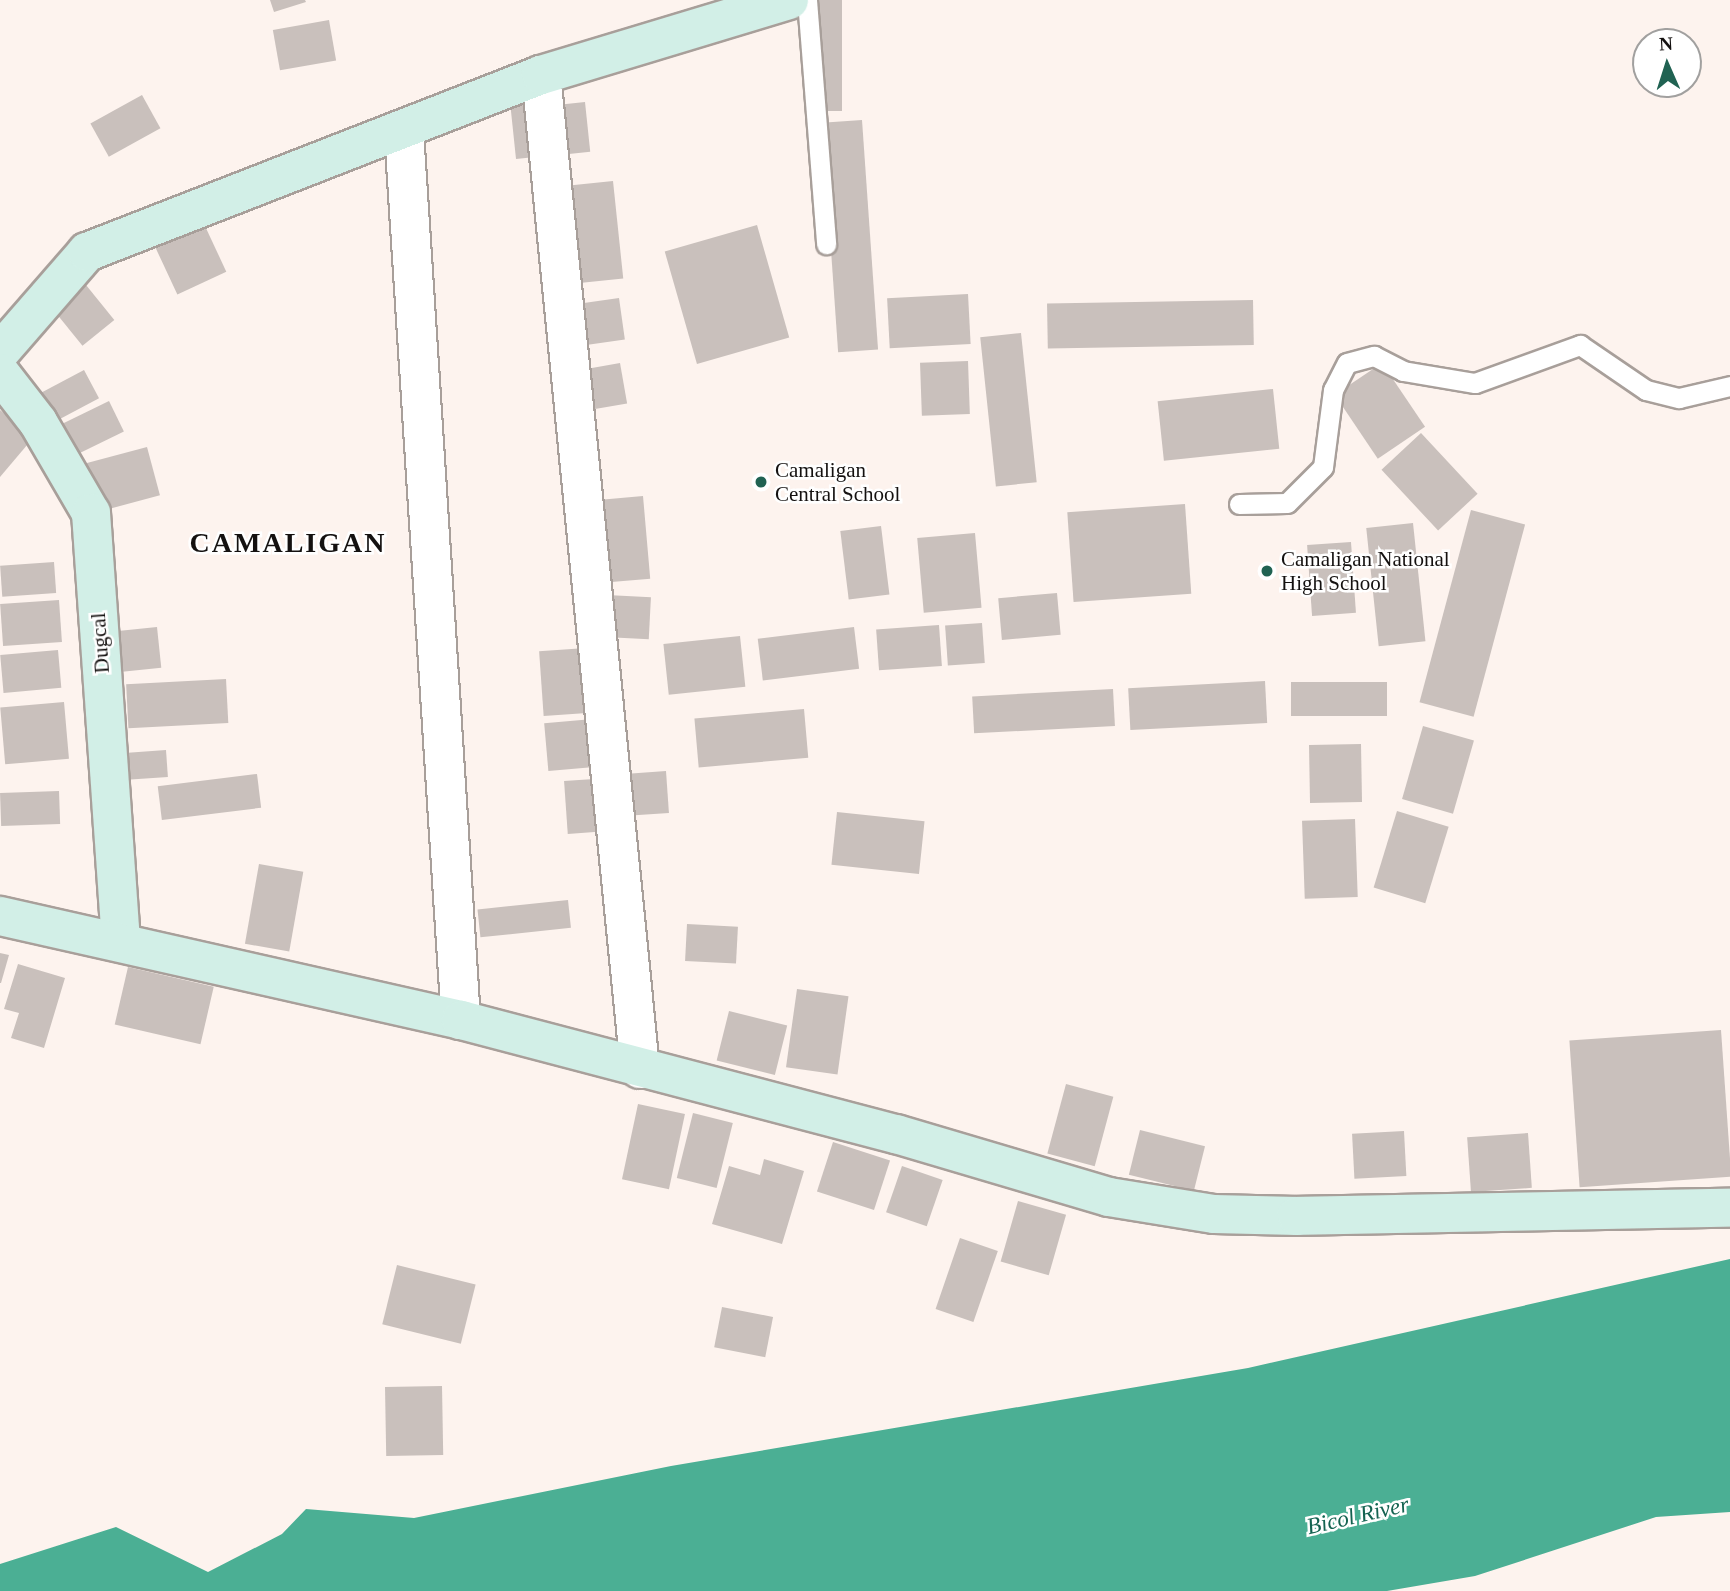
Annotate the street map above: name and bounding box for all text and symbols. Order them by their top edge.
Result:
north arrow [1632,28,1702,98]
text: N [1659,33,1673,54]
place label: Camaligan Central School [775,457,900,507]
marker: Camaligan Central School [753,474,769,490]
district label: CAMALIGAN [191,526,385,560]
place label: Camaligan National High School [1281,546,1450,596]
marker: Camaligan National High School [1259,563,1275,579]
street label: Dugcal [85,612,115,674]
water label: Bicol River [1304,1491,1412,1541]

